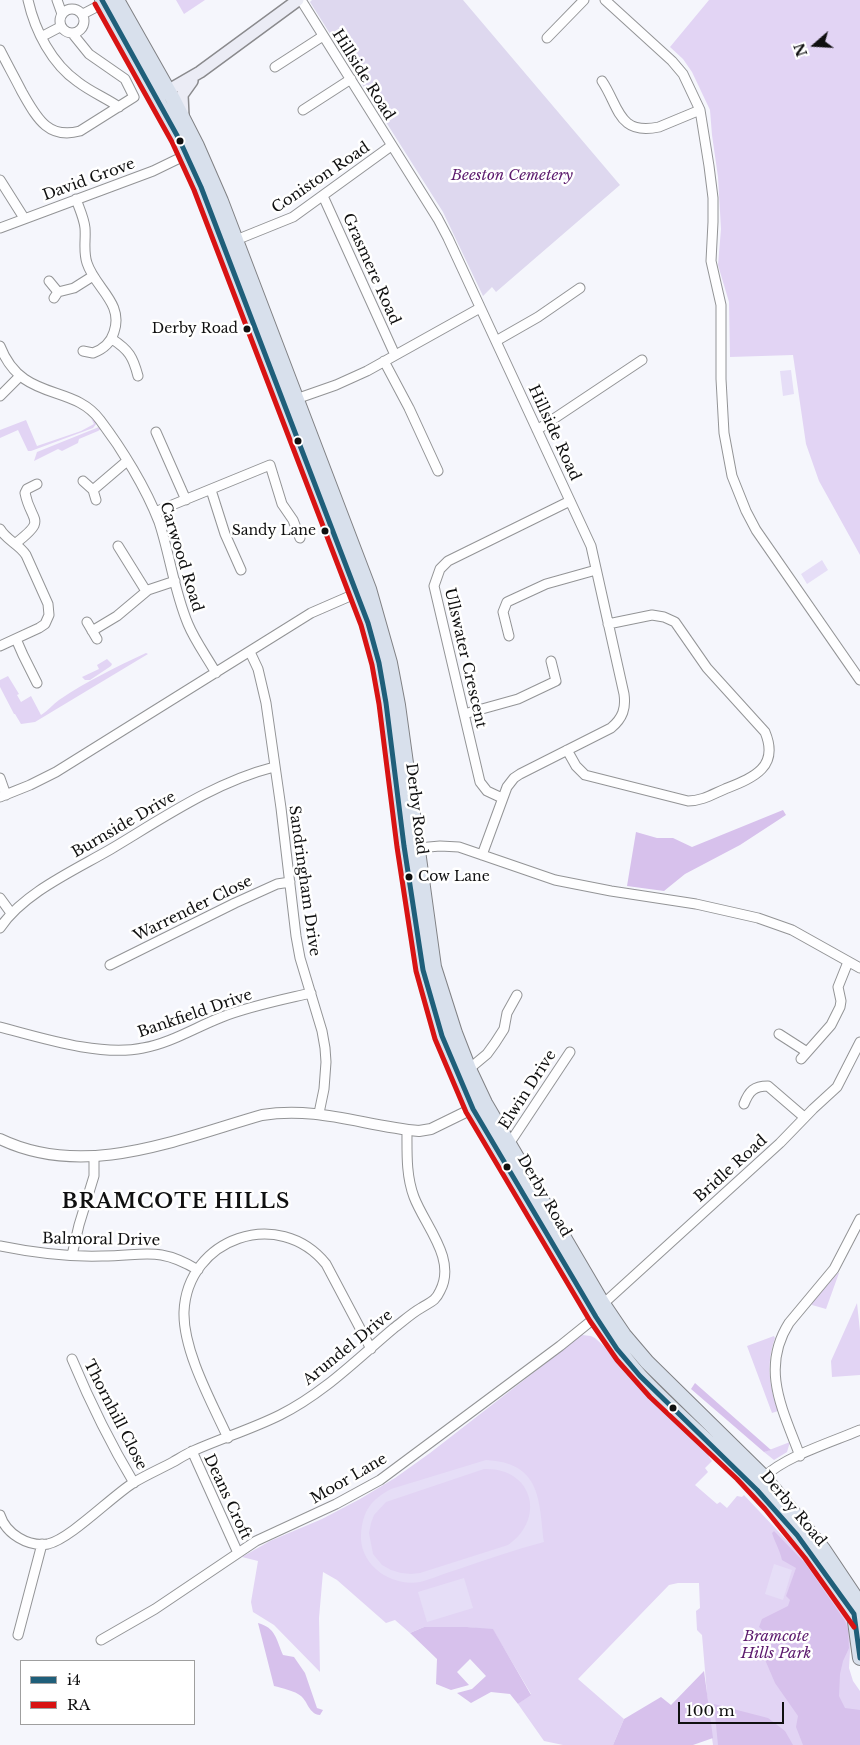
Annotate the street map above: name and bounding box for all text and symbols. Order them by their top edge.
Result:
north arrow [790,20,840,70]
street label: Hillside Road [328,26,398,124]
text: N [790,41,811,59]
unlabelled marker [175,136,185,146]
street label: Coniston Road [269,139,373,217]
street label: David Grove [40,155,138,205]
park label: Beeston Cemetery [451,167,573,185]
street label: Grasmere Road [338,211,404,327]
place label: Derby Road [152,321,238,337]
marker: Derby Road [242,324,252,334]
street label: Hillside Road [524,382,584,484]
unlabelled marker [293,436,303,446]
street label: Carwood Road [156,500,206,614]
place label: Sandy Lane [232,523,316,539]
marker: Sandy Lane [320,526,330,536]
street label: Ullswater Crescent [440,586,490,730]
street label: Derby Road [401,762,431,856]
street label: Burnside Drive [69,788,179,862]
street label: Sandringham Drive [285,805,323,957]
place label: Cow Lane [418,869,490,885]
street label: Warrender Close [131,872,255,946]
marker: Cow Lane [404,872,414,882]
street label: Bankfield Drive [135,986,255,1042]
street label: Elwin Drive [496,1047,560,1133]
street label: Bridle Road [691,1132,771,1206]
street label: Derby Road [513,1152,575,1240]
unlabelled marker [502,1162,512,1172]
district label: BRAMCOTE HILLS [60,1190,292,1214]
street label: Balmoral Drive [42,1230,160,1250]
street label: Arundel Drive [300,1306,396,1390]
street label: Thornhill Close [79,1357,151,1473]
unlabelled marker [668,1403,678,1413]
street label: Moor Lane [308,1450,390,1508]
street label: Deans Croft [199,1451,255,1543]
street label: Derby Road [756,1468,830,1550]
park label: Bramcote Hills Park [741,1628,811,1663]
legend [20,1660,195,1725]
text: i4 [67,1670,81,1689]
scale bar [680,1692,786,1724]
text: RA [67,1695,90,1714]
text: 100 m [686,1701,735,1720]

